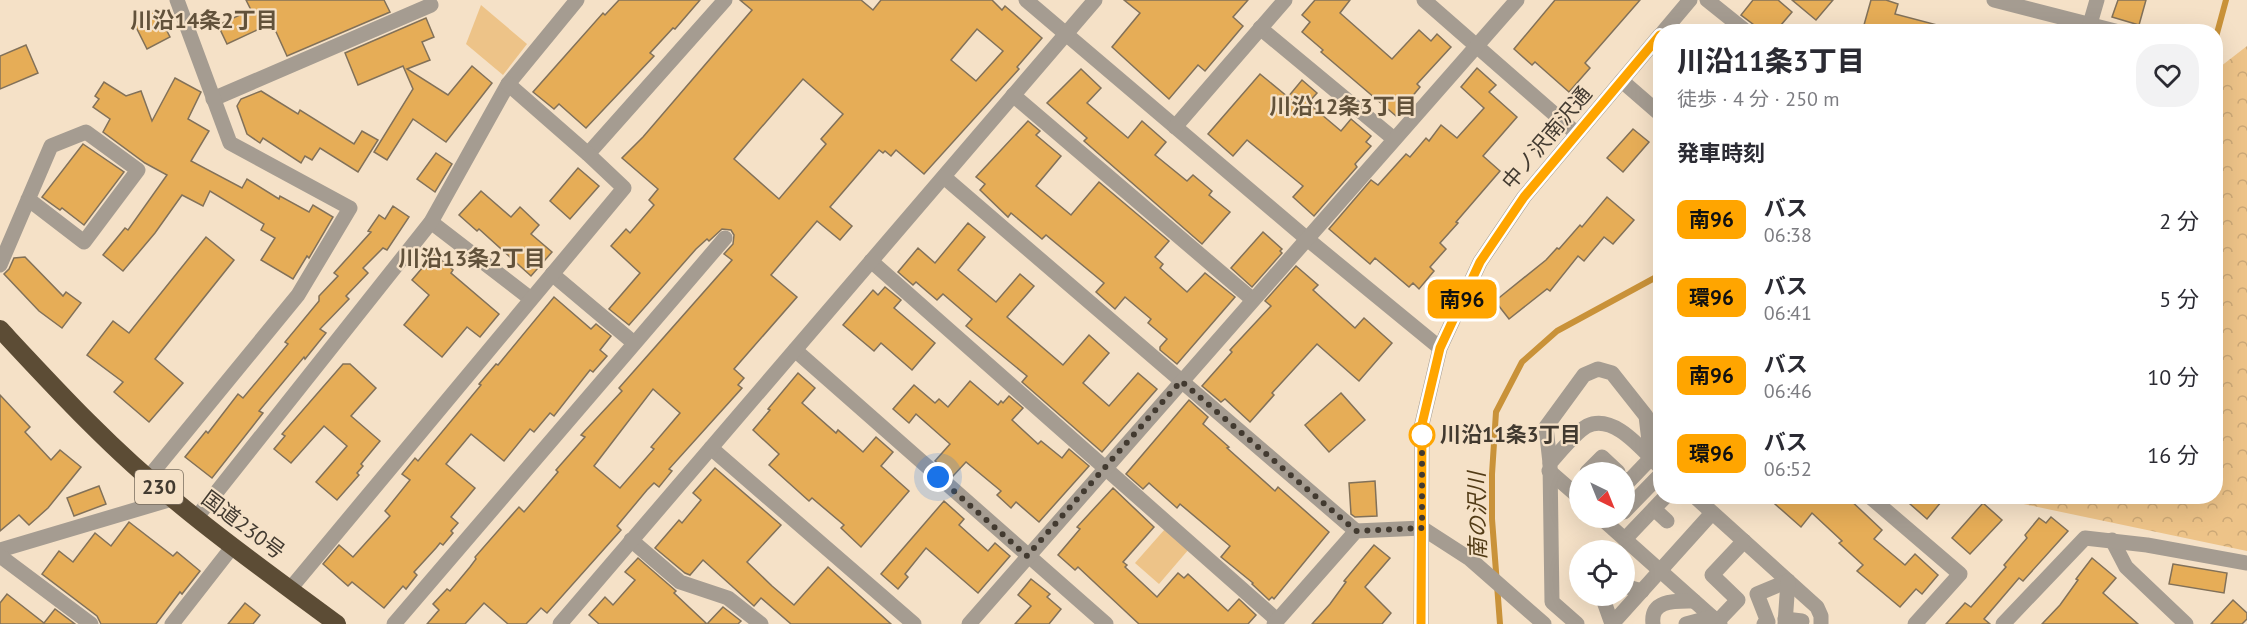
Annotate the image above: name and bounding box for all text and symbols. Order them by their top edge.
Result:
district label: 川沿14条2丁目 [130,6,278,34]
text: 川沿11条3丁目 [1677,42,1865,79]
button: heart [2136,44,2199,107]
street label: 中ノ沢南沢通 [1496,81,1597,195]
text: 徒歩 · 4 分 · 250 m [1677,86,1840,112]
district label: 川沿12条3丁目 [1269,92,1417,120]
text: 発車時刻 [1677,139,1765,167]
text: バス [1764,194,1808,222]
text: 南96 [1689,206,1734,233]
text: 2 分 [2159,207,2199,235]
text: 06:38 [1764,222,1812,248]
district label: 川沿13条2丁目 [398,244,546,272]
text: バス [1764,272,1808,300]
line badge: 南96 [1428,280,1496,318]
text: 環96 [1689,284,1734,311]
text: 5 分 [2159,285,2199,313]
text: 南96 [1440,286,1484,313]
text: 06:41 [1764,300,1812,326]
text: バス [1764,350,1808,378]
text: 南96 [1689,362,1734,389]
text: 10 分 [2147,363,2199,391]
text: 06:46 [1764,378,1812,404]
place label: 川沿11条3丁目 [1440,421,1581,448]
marker: 川沿11条3丁目 [1409,422,1435,448]
text: バス [1764,428,1808,456]
text: 環96 [1689,440,1734,467]
text: 16 分 [2147,441,2199,469]
text: 06:52 [1764,456,1812,482]
your location [923,462,953,492]
north arrow [1569,462,1635,528]
map controls [1569,462,1635,606]
road number: 230 [135,470,183,504]
water label: 南の沢川 [1462,470,1492,560]
street label: 国道230号 [196,485,290,565]
button: locate [1569,540,1635,606]

